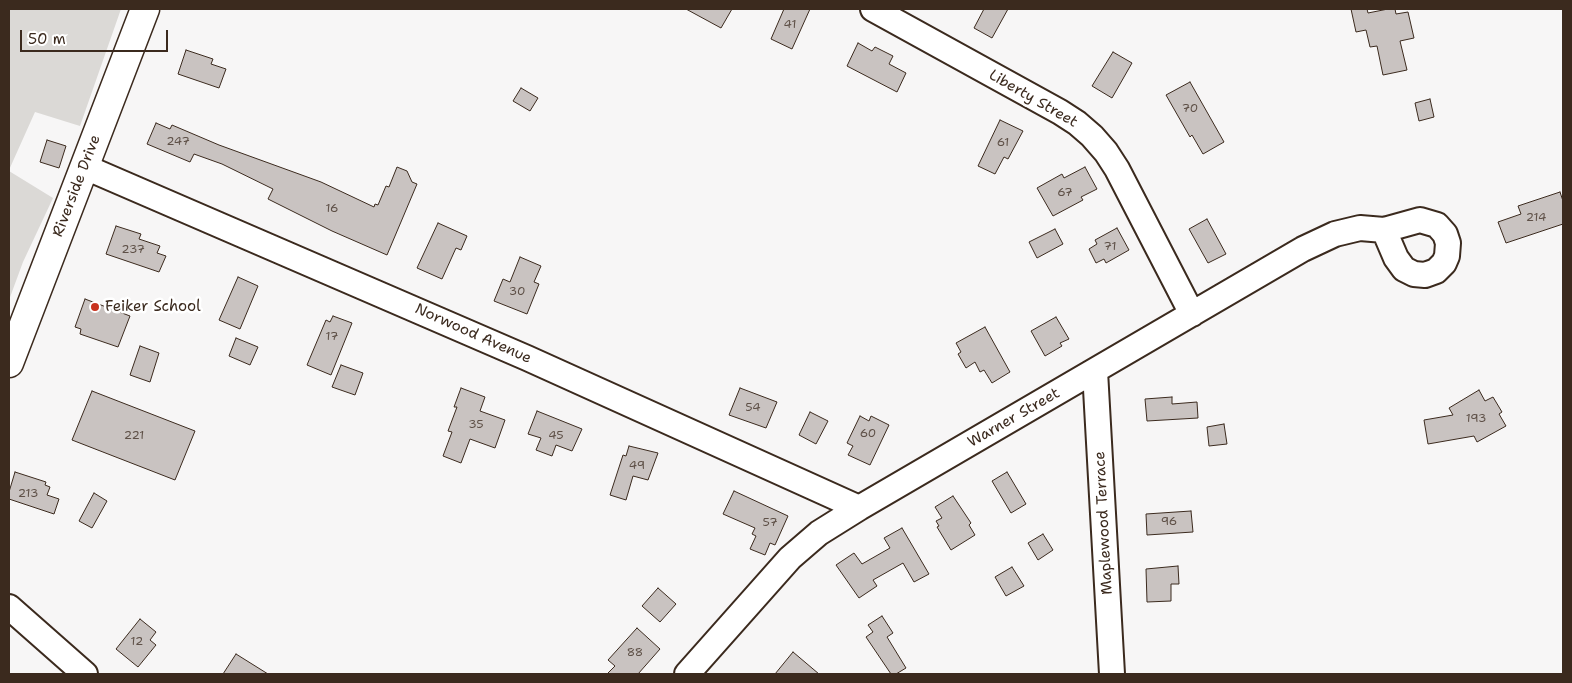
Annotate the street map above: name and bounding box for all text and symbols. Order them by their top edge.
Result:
house number: 41 [784,18,796,32]
scale bar [22,20,170,52]
text: 50 m [28,29,66,49]
street label: Liberty Street [985,66,1081,132]
house number: 70 [1182,102,1198,116]
street label: Riverside Drive [49,132,105,240]
house number: 247 [166,135,190,149]
house number: 61 [997,136,1009,150]
house number: 67 [1057,186,1073,200]
house number: 16 [325,202,339,216]
house number: 214 [1526,211,1546,225]
house number: 71 [1104,240,1116,254]
house number: 237 [121,243,145,257]
house number: 30 [509,285,525,299]
place label: Feiker School [105,298,201,316]
street label: Norwood Avenue [412,300,534,368]
marker: Feiker School [89,301,101,313]
house number: 17 [326,330,338,344]
street label: Warner Street [965,384,1063,452]
house number: 54 [745,401,761,415]
house number: 193 [1466,412,1486,426]
house number: 35 [468,418,484,432]
house number: 60 [860,427,876,441]
house number: 221 [124,429,144,443]
house number: 45 [548,429,564,443]
street label: Maplewood Terrace [1091,451,1117,595]
house number: 49 [629,459,645,473]
house number: 213 [18,487,38,501]
house number: 96 [1161,515,1177,529]
house number: 57 [762,516,778,530]
house number: 12 [131,635,143,649]
house number: 88 [627,646,643,660]

